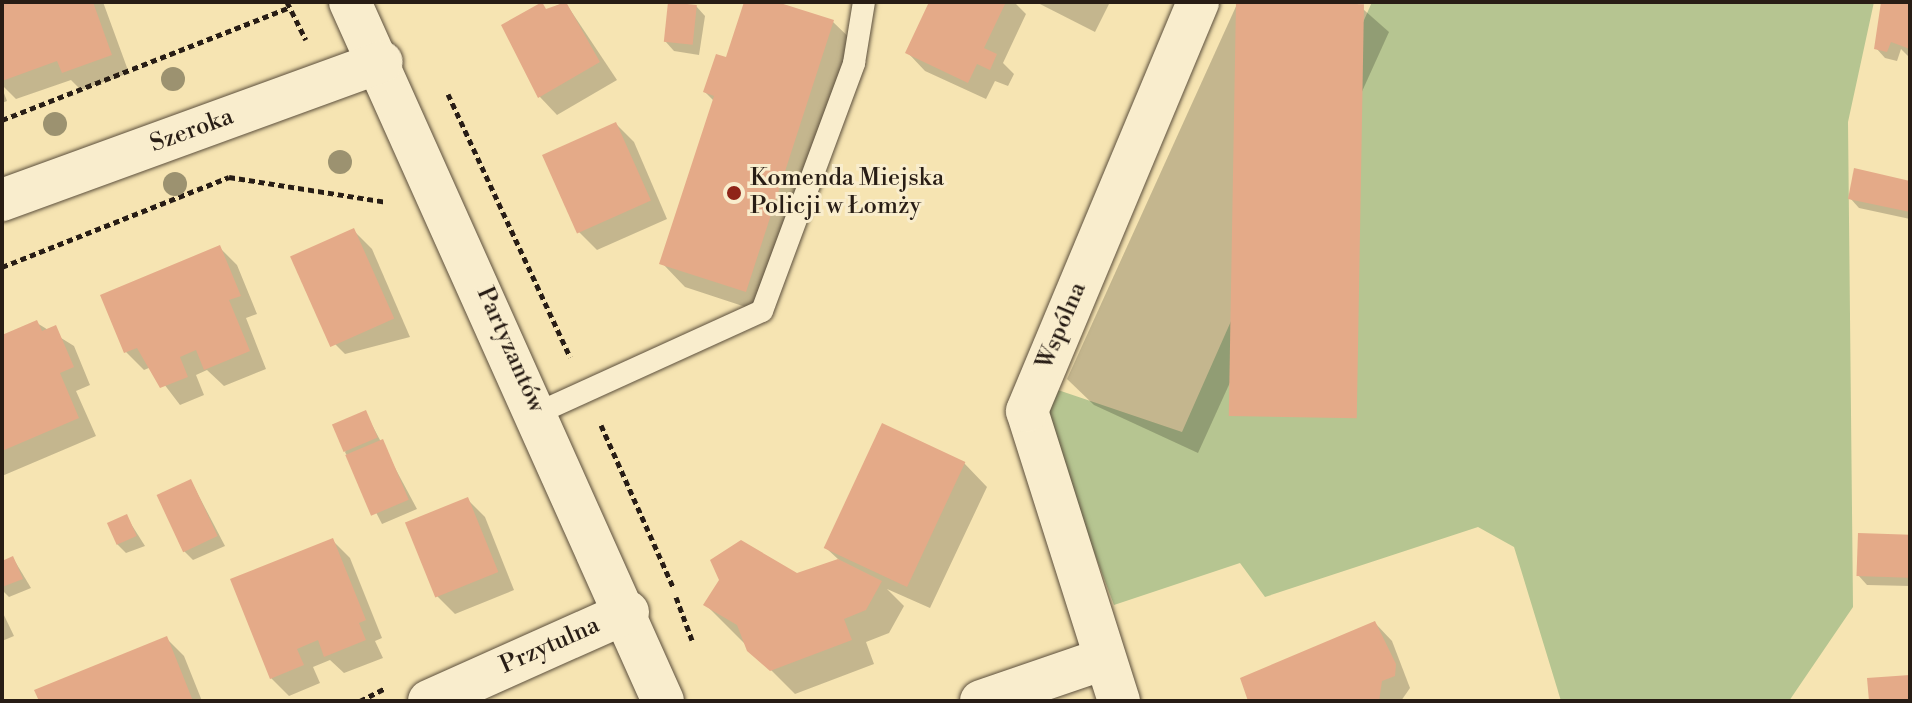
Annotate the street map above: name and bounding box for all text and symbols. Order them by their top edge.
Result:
street label: Szeroka [146,103,238,159]
place label: Komenda Miejska Policji w Łomży [750,165,944,221]
marker: Komenda Miejska Policji w Łomży [725,184,743,202]
street label: Wspólna [1031,278,1093,374]
street label: Partyzantów [470,283,550,417]
street label: Przytulna [496,611,604,681]

